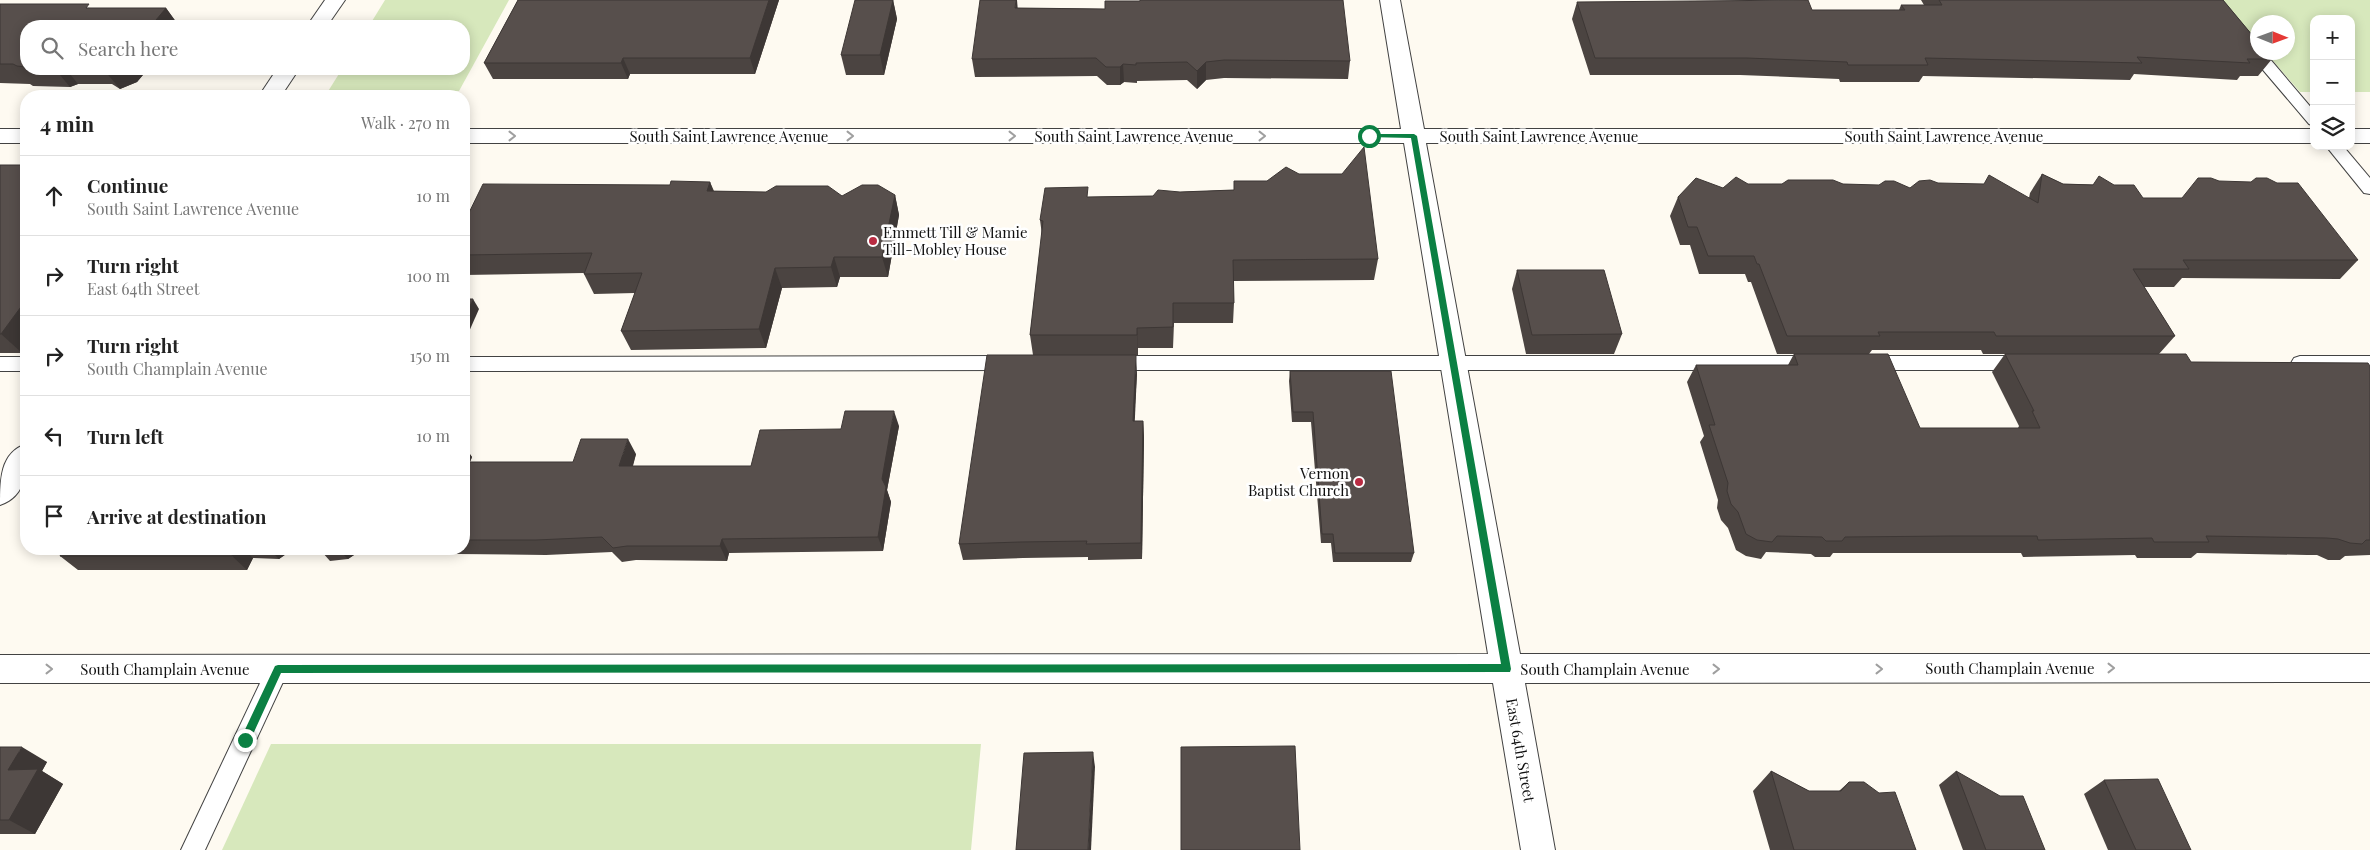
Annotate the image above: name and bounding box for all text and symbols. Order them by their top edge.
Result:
north arrow [2250,15,2295,60]
map controls [2310,15,2355,150]
button: + [2310,15,2355,60]
search box [20,20,470,75]
icon: search [38,34,66,62]
text: Search here [78,35,178,61]
button: − [2310,60,2355,105]
button: layers [2310,105,2355,150]
text: 4 min [40,109,94,137]
text: Walk · 270 m [361,112,450,133]
route start [1358,125,1381,148]
street label: South Saint Lawrence Avenue [630,126,828,146]
street label: South Saint Lawrence Avenue [1035,126,1233,146]
street label: South Saint Lawrence Avenue [1440,126,1638,146]
street label: South Saint Lawrence Avenue [1845,126,2043,146]
one-way arrow [509,131,517,141]
one-way arrow [846,131,854,141]
one-way arrow [1009,131,1017,141]
one-way arrow [1259,131,1267,141]
text: Continue [87,172,168,198]
icon: ahead [40,182,68,210]
text: 10 m [416,185,450,206]
text: South Saint Lawrence Avenue [87,198,299,219]
place label: Emmett Till & Mamie Till-Mobley House [883,222,1028,259]
marker: Emmett Till & Mamie Till-Mobley House [867,235,879,247]
text: Turn right [87,252,179,278]
icon: right [40,262,68,290]
text: 100 m [407,265,450,286]
text: East 64th Street [87,278,199,299]
text: Turn right [87,332,179,358]
icon: right [40,342,68,370]
text: 150 m [410,345,450,366]
text: South Champlain Avenue [87,358,268,379]
icon: left [40,422,68,450]
text: Turn left [87,423,164,449]
text: 10 m [416,425,450,446]
place label: Vernon Baptist Church [1248,463,1349,500]
marker: Vernon Baptist Church [1353,476,1365,488]
icon: arrive [40,502,68,530]
text: Arrive at destination [87,503,267,529]
street label: South Champlain Avenue [1925,658,2095,678]
street label: South Champlain Avenue [80,659,250,679]
street label: South Champlain Avenue [1520,659,1690,679]
one-way arrow [2108,663,2115,673]
one-way arrow [45,664,53,674]
one-way arrow [1712,664,1720,674]
one-way arrow [1875,664,1883,674]
street label: East 64th Street [1502,696,1540,804]
route end [234,729,257,752]

